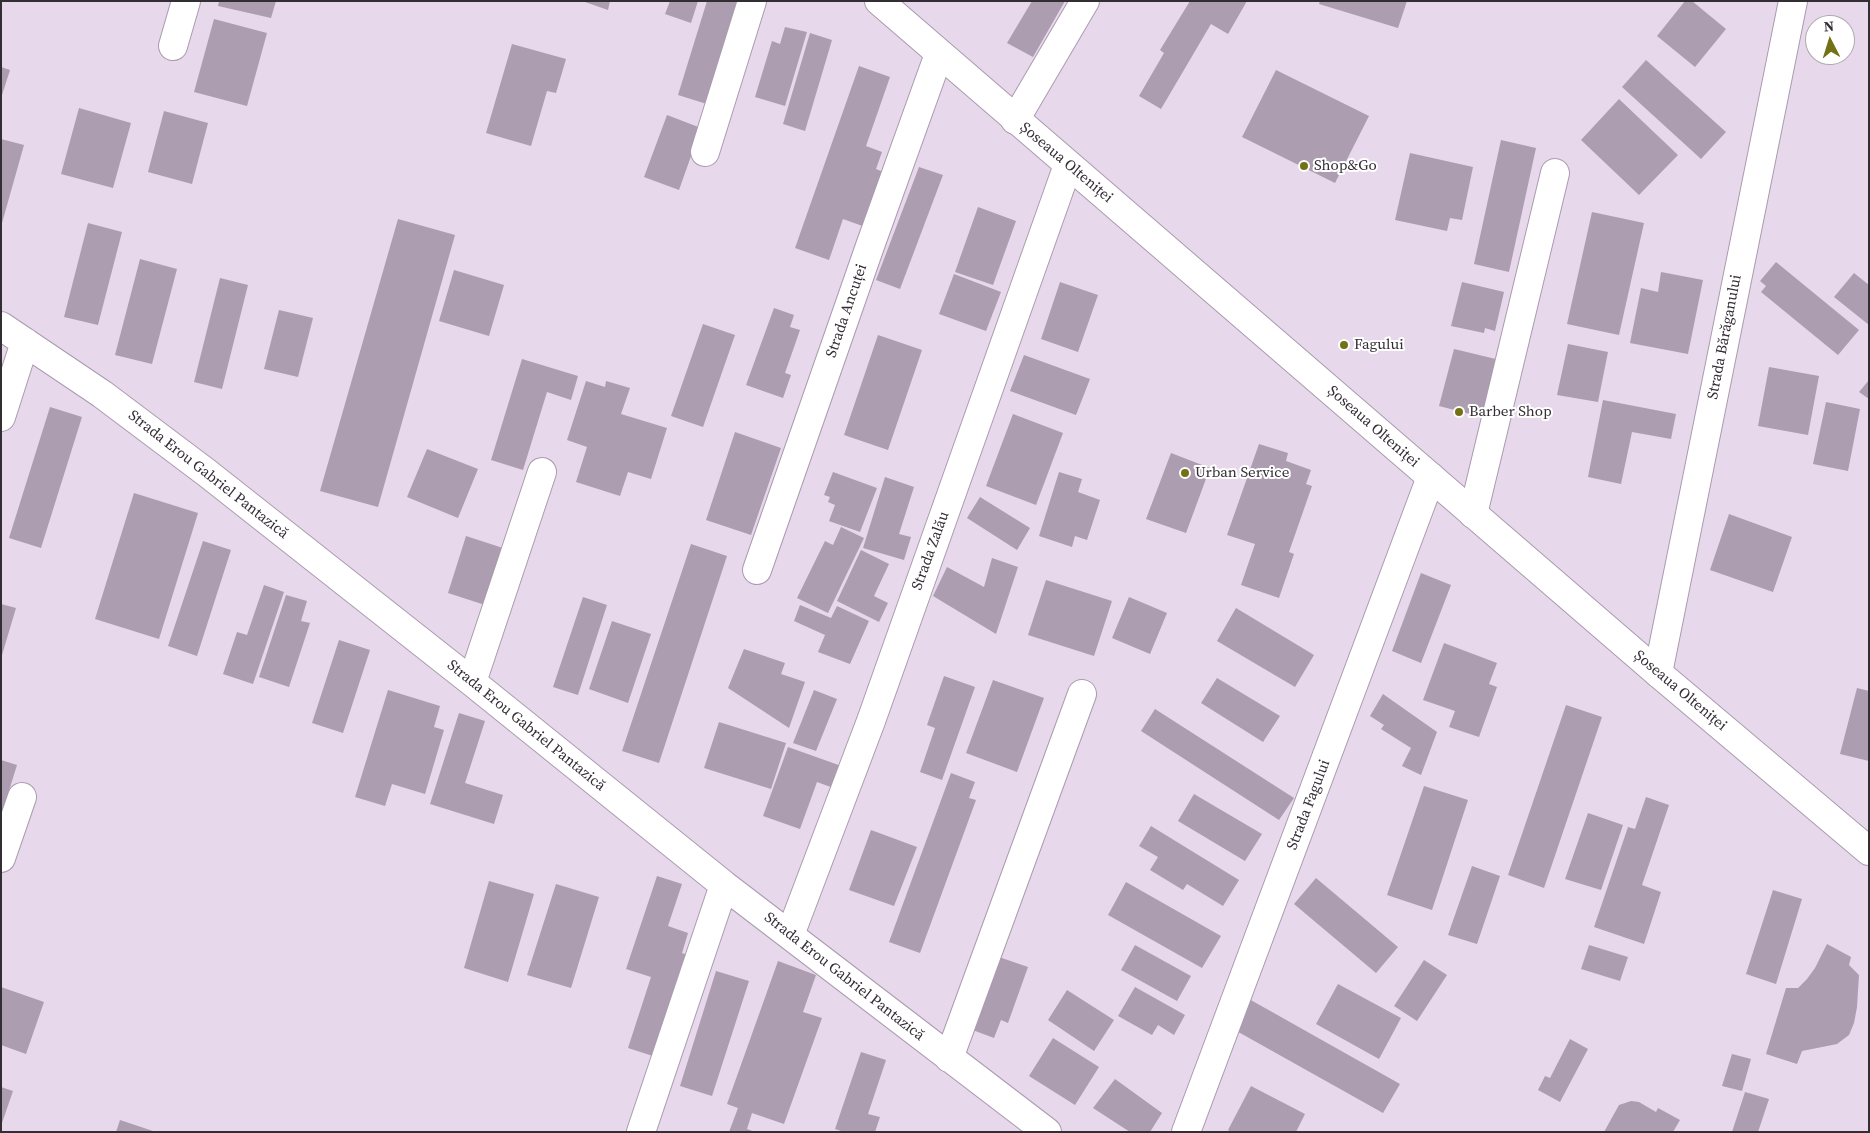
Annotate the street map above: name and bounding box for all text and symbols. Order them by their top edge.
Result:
north arrow [1805,15,1855,65]
text: N [1823,16,1835,36]
street label: Șoseaua Olteniței [1016,119,1116,207]
place label: Shop&Go [1314,157,1377,175]
marker: Shop&Go [1298,160,1310,172]
street label: Strada Ancuței [823,262,871,360]
street label: Strada Bărăganului [1704,273,1746,401]
place label: Fagului [1354,336,1404,354]
marker: Fagului [1338,339,1350,351]
street label: Șoseaua Olteniței [1323,382,1423,472]
place label: Barber Shop [1469,403,1552,421]
marker: Barber Shop [1453,406,1465,418]
street label: Strada Erou Gabriel Pantazică [124,407,292,543]
place label: Urban Service [1195,464,1289,482]
marker: Urban Service [1179,467,1191,479]
street label: Strada Zalău [908,509,954,593]
street label: Șoseaua Olteniței [1630,647,1730,735]
street label: Strada Erou Gabriel Pantazică [443,657,609,795]
street label: Strada Fagului [1284,757,1334,853]
street label: Strada Erou Gabriel Pantazică [760,909,928,1045]

